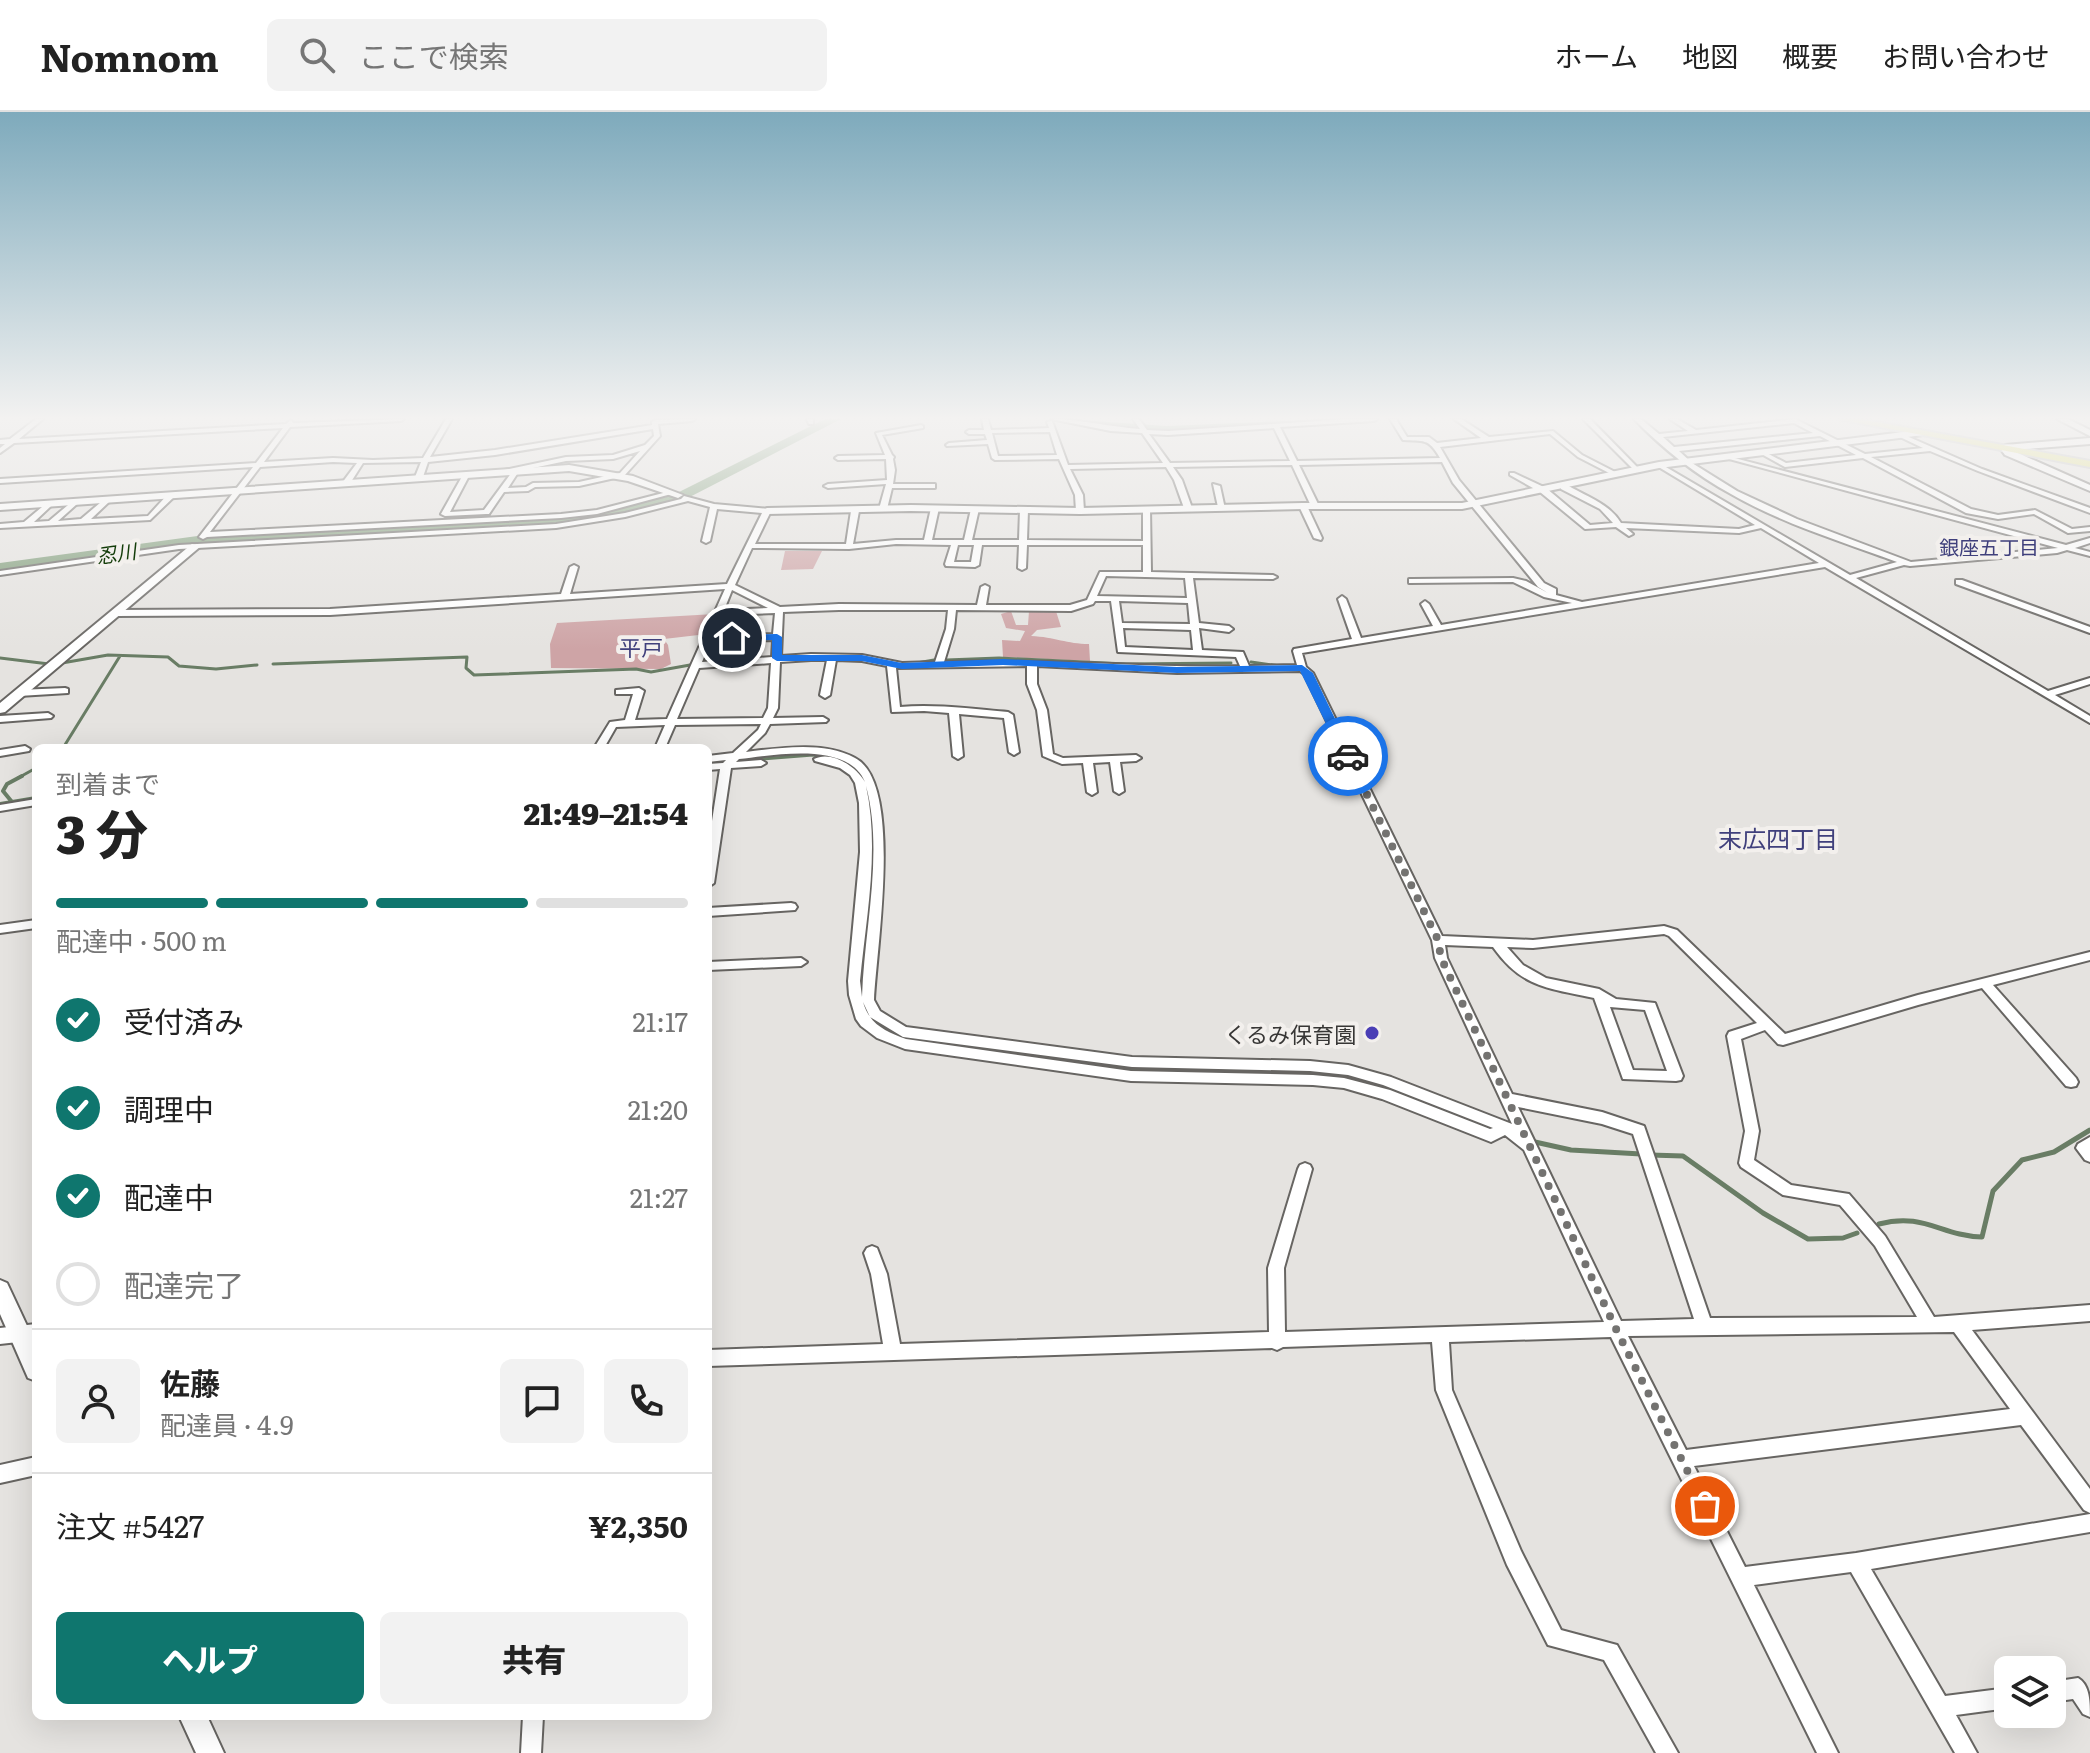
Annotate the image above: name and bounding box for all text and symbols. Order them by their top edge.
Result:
search box [267,19,827,91]
text: Nomnom [40,27,219,84]
icon: search [295,33,339,77]
text: ここで検索 [359,33,509,77]
text: ホーム [1555,34,1638,76]
text: 地図 [1682,34,1738,76]
text: 概要 [1782,34,1838,76]
text: お問い合わせ [1882,34,2050,76]
district label: 銀座五丁目 [1939,531,2039,561]
water label: 忍川 [94,534,140,570]
pin [698,604,766,672]
icon: home [710,616,754,660]
district label: 平戸 [619,630,663,663]
courier [1308,716,1388,796]
icon: car [1326,734,1370,778]
text: 到着まで [56,763,160,802]
text: 21:49–21:54 [524,790,688,834]
text: 3 分 [56,793,148,870]
district label: 末広四丁目 [1718,820,1838,855]
text: 配達中 · 500 m [56,920,227,959]
icon: check [56,998,100,1042]
text: 受付済み [124,998,244,1042]
text: 21:17 [633,1001,688,1040]
place label: くるみ保育園 [1224,1017,1356,1050]
marker: くるみ保育園 [1363,1024,1381,1042]
icon: check [56,1086,100,1130]
text: 調理中 [124,1086,214,1130]
text: 21:20 [628,1089,688,1128]
icon: check [56,1174,100,1218]
text: 配達中 [124,1174,214,1218]
text: 21:27 [630,1177,688,1216]
text: 配達完了 [124,1262,244,1306]
button: person [56,1359,140,1443]
button: chat [500,1359,584,1443]
button: phone [604,1359,688,1443]
text: 佐藤 [160,1360,220,1404]
text: 配達員 · 4.9 [160,1404,294,1443]
pin [1671,1472,1739,1540]
icon: bag [1683,1484,1727,1528]
text: 注文 #5427 [56,1503,204,1547]
text: ¥2,350 [588,1503,688,1547]
button: ヘルプ [56,1612,364,1704]
button: 共有 [380,1612,688,1704]
map controls [1994,1656,2066,1728]
button: layers [1994,1656,2066,1728]

